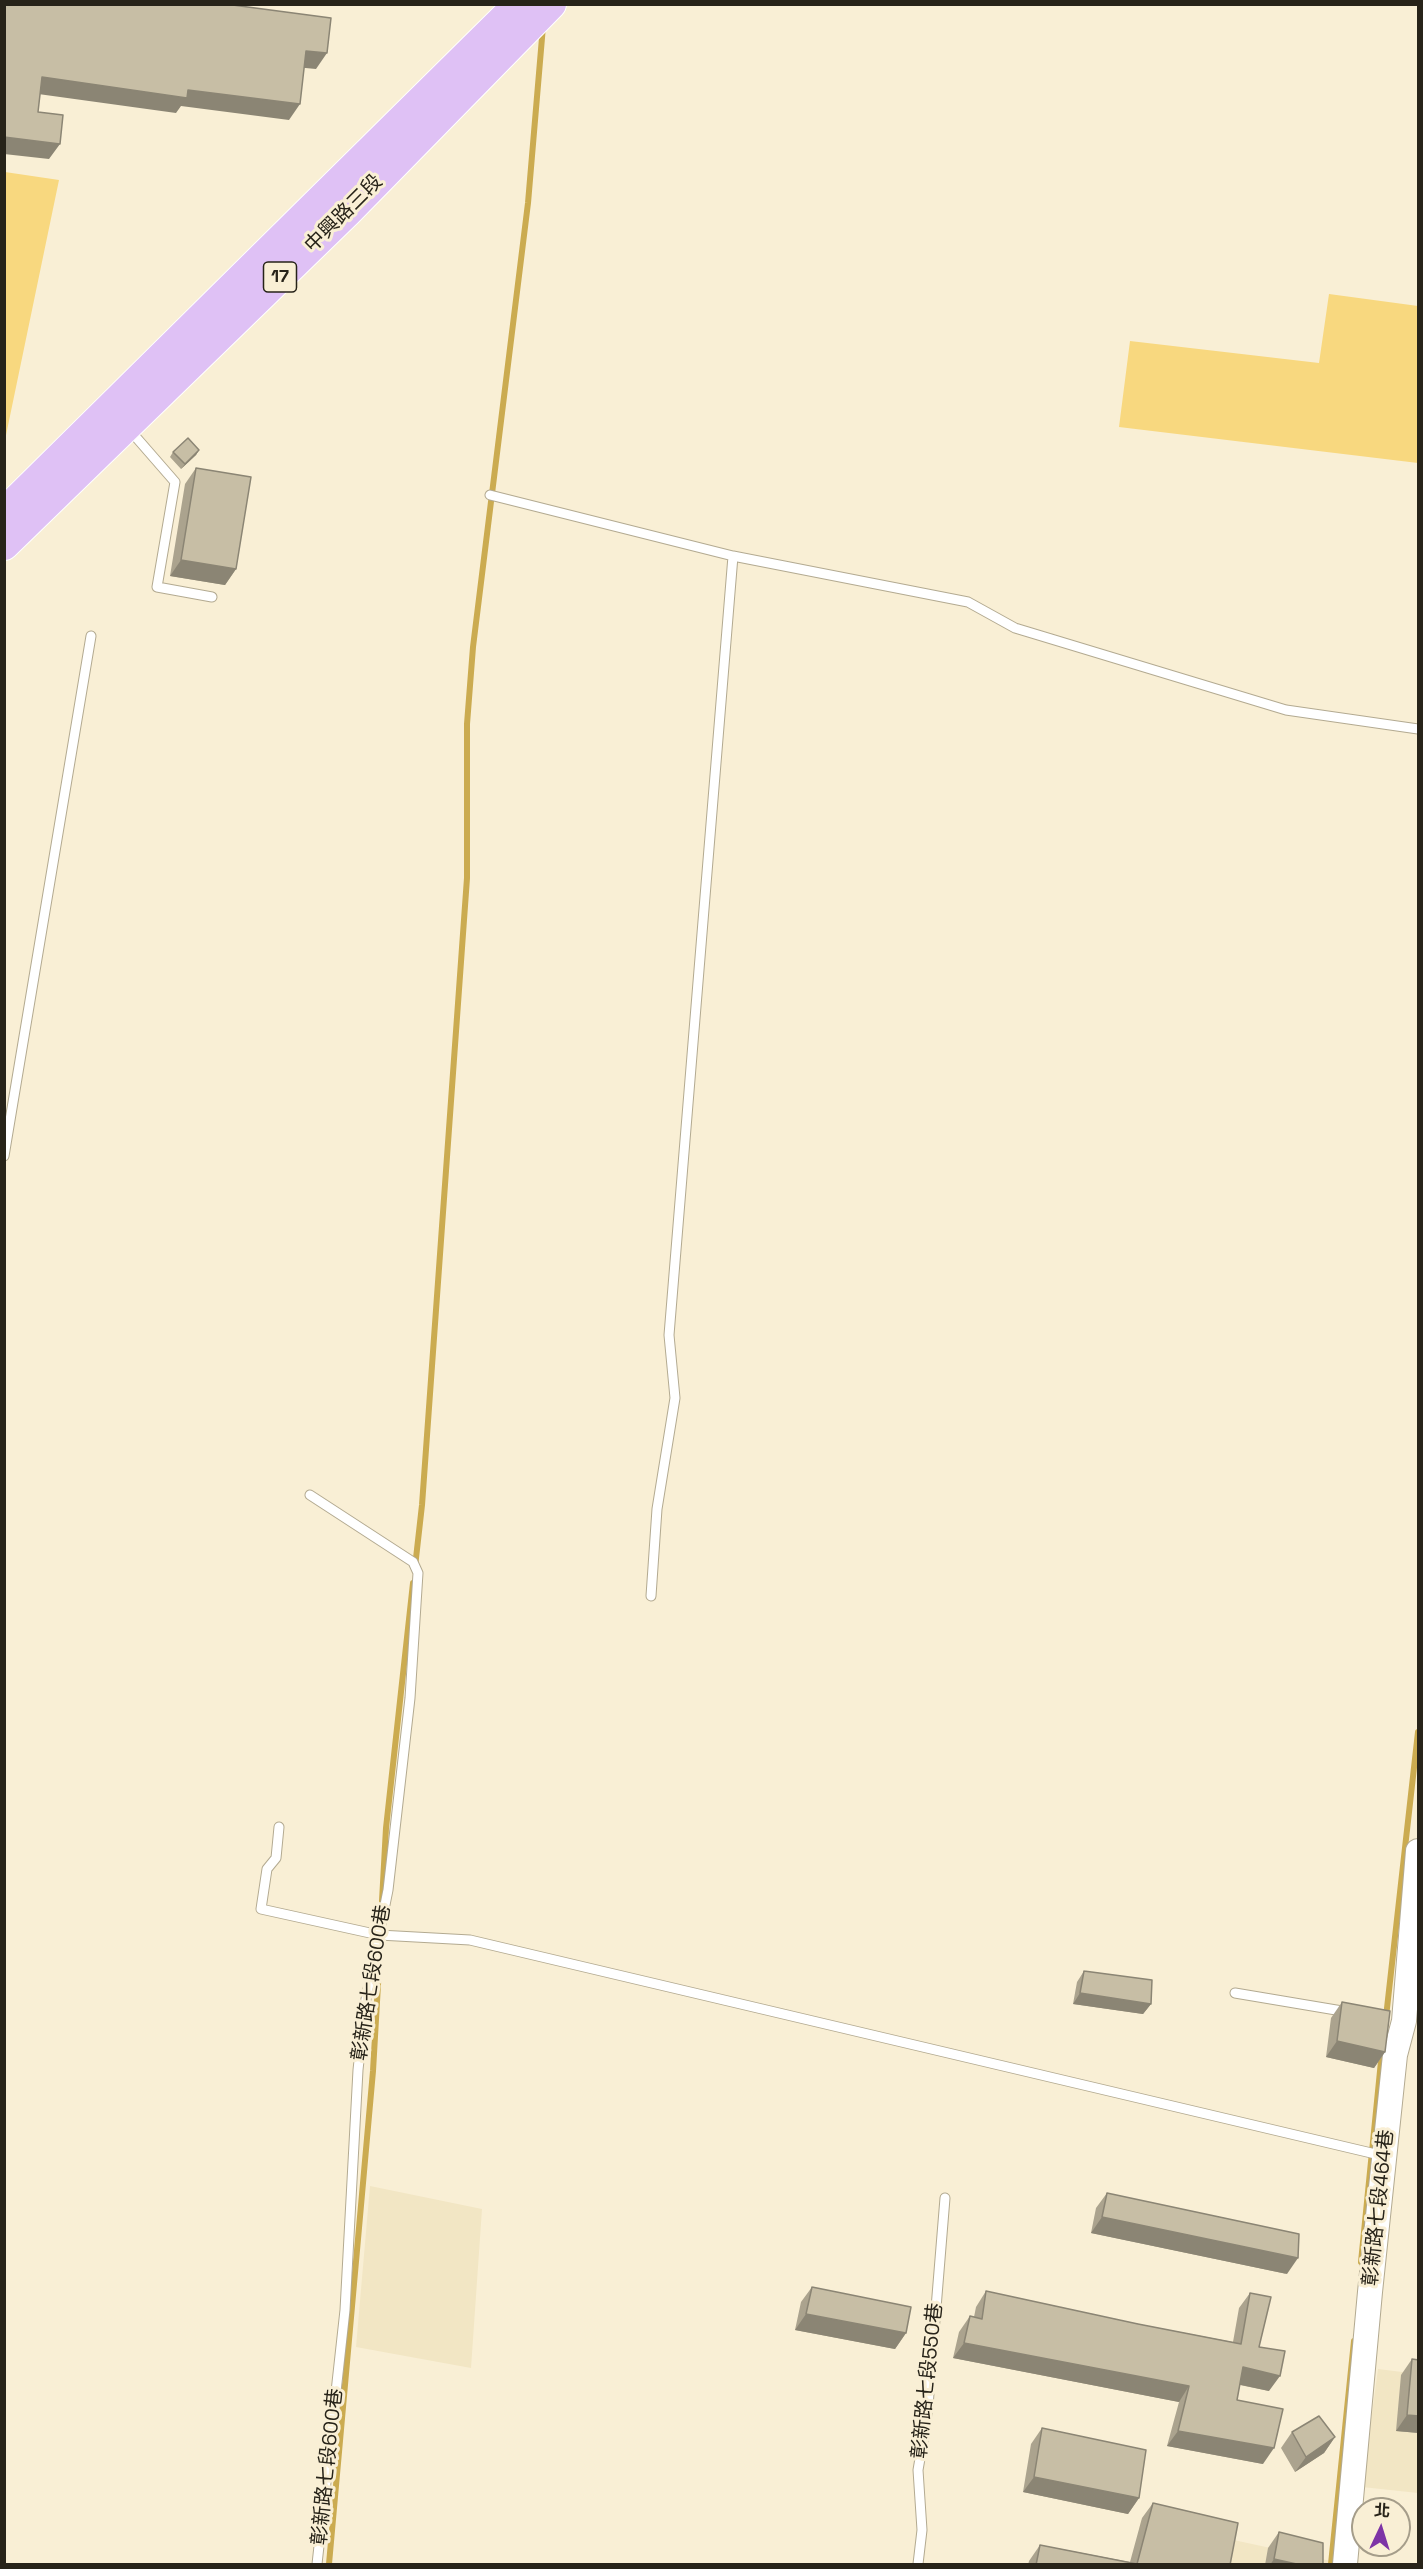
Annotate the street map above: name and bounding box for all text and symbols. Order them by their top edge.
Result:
street label: 中興路三段 [300,170,388,258]
road number: 17 [264,262,296,292]
street label: 彰新路七段600巷 [348,1903,396,2063]
street label: 彰新路七段464巷 [1359,2129,1399,2287]
street label: 彰新路七段550巷 [908,2302,948,2460]
street label: 彰新路七段600巷 [308,2387,348,2547]
north arrow [1351,2497,1411,2557]
text: 北 [1373,2500,1391,2522]

